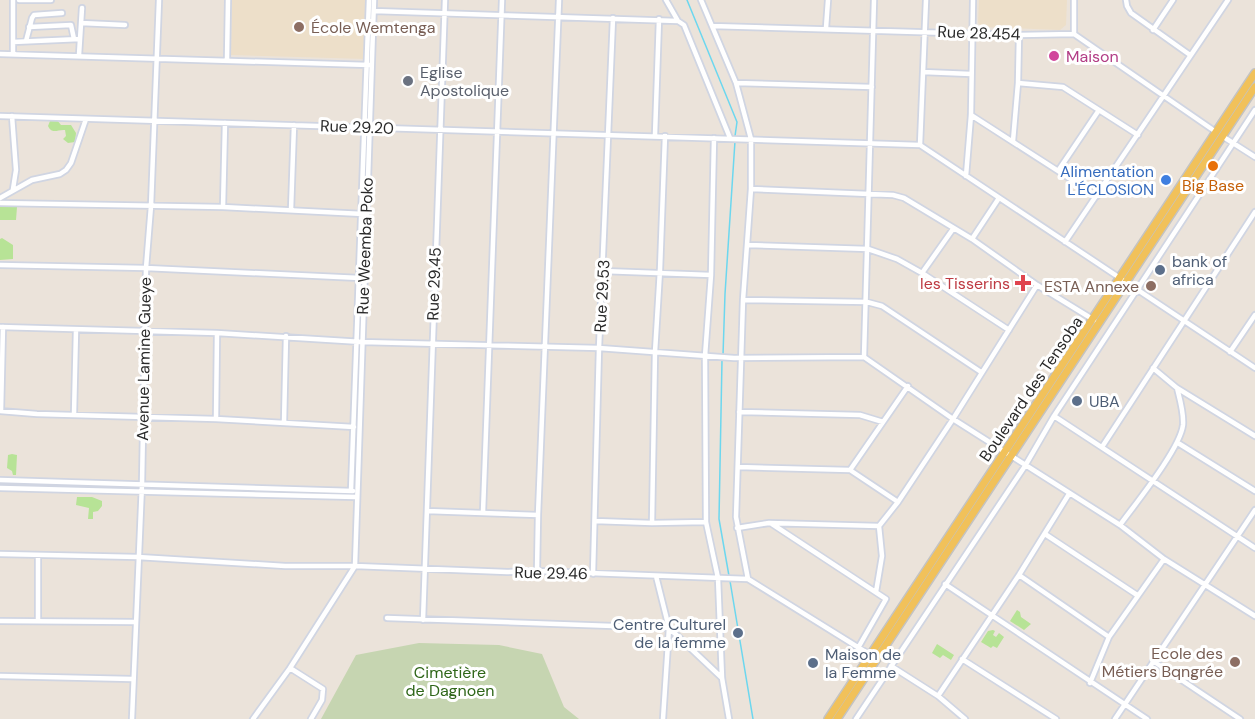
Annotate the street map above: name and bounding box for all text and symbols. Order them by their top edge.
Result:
place label: École Wemtenga [311,17,436,38]
marker: École Wemtenga [292,20,306,34]
street label: Rue 28.454 [937,21,1021,45]
place label: Maison [1066,46,1119,67]
marker: Maison [1047,49,1061,63]
place label: Eglise Apostolique [420,62,509,101]
marker: Eglise Apostolique [401,74,415,88]
street label: Rue 29.20 [320,115,394,139]
marker: Big Base [1206,159,1220,173]
place label: Alimentation L'ÉCLOSION [1060,161,1154,200]
marker: Alimentation L'ÉCLOSION [1159,173,1173,187]
place label: Big Base [1182,175,1244,196]
street label: Rue Weemba Poko [352,177,378,315]
street label: Rue 29.45 [422,247,446,321]
place label: bank of africa [1172,251,1227,290]
street label: Rue 29.53 [590,259,614,333]
marker: bank of africa [1153,263,1167,277]
place label: les Tisserins [920,273,1010,294]
marker: les Tisserins [1014,274,1032,292]
place label: ESTA Annexe [1044,276,1139,297]
street label: Avenue Lamine Gueye [132,277,156,441]
marker: ESTA Annexe [1144,279,1158,293]
street label: Boulevard des Tensoba [975,312,1087,466]
place label: UBA [1089,391,1120,412]
marker: UBA [1070,394,1084,408]
street label: Rue 29.46 [514,562,588,584]
place label: Centre Culturel de la femme [613,614,726,653]
marker: Centre Culturel de la femme [731,626,745,640]
place label: Ecole des Métiers Bqngrée [1102,643,1223,682]
place label: Maison de la Femme [825,644,901,683]
marker: Ecole des Métiers Bqngrée [1228,655,1242,669]
marker: Maison de la Femme [806,656,820,670]
park label: Cimetière de Dagnoen [406,662,494,701]

